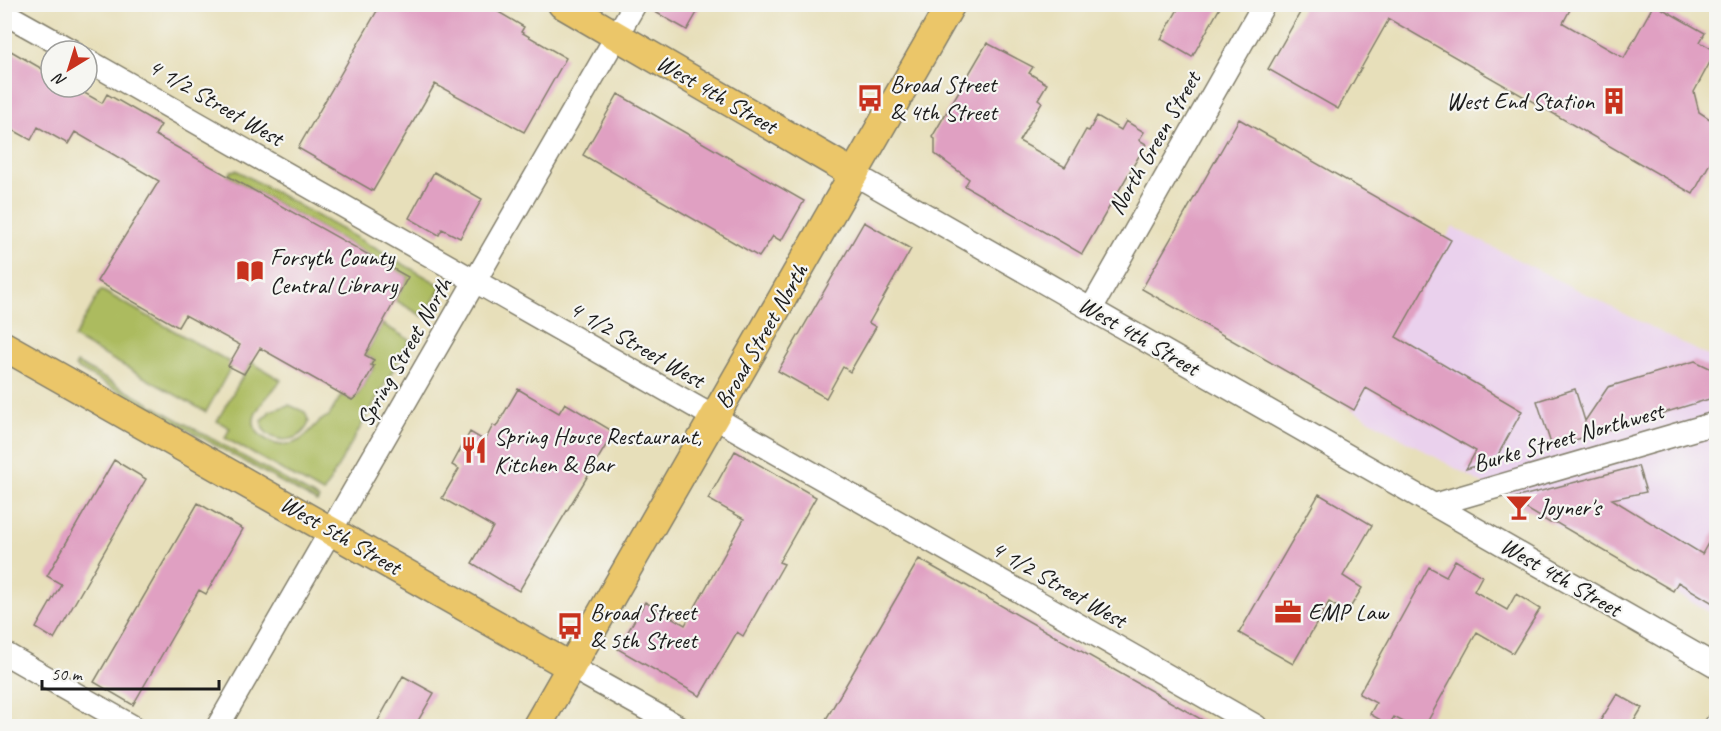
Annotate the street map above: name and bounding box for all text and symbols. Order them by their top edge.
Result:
north arrow [39,39,99,99]
street label: West 4th Street [651,47,785,142]
street label: 4 1/2 Street West [143,51,291,154]
street label: North Green Street [1101,64,1208,220]
text: N [48,67,70,91]
place label: Broad Street & 4th Street [890,69,999,127]
bus stop icon: Broad Street & 4th Street [855,83,885,113]
place label: West End Station [1446,86,1595,116]
building icon: West End Station [1599,86,1629,116]
place label: Forsyth County Central Library [270,242,399,300]
library icon: Forsyth County Central Library [235,256,265,286]
street label: Broad Street North [707,257,815,414]
street label: Spring Street North [349,271,460,432]
street label: West 4th Street [1073,289,1207,384]
street label: 4 1/2 Street West [564,293,712,396]
street label: Burke Street Northwest [1469,395,1669,479]
place label: Spring House Restaurant, Kitchen & Bar [494,421,702,479]
restaurant icon: Spring House Restaurant, Kitchen & Bar [459,435,489,465]
street label: West 5th Street [275,488,409,583]
bar icon: Joyner's [1504,492,1534,522]
place label: Joyner's [1538,492,1604,522]
street label: West 4th Street [1495,530,1629,625]
street label: 4 1/2 Street West [986,533,1134,636]
place label: Broad Street & 5th Street [590,597,699,655]
office icon: EMP Law [1273,597,1303,627]
place label: EMP Law [1308,597,1390,627]
bus stop icon: Broad Street & 5th Street [555,611,585,641]
scale bar [42,653,219,691]
text: 50 m [51,663,84,685]

